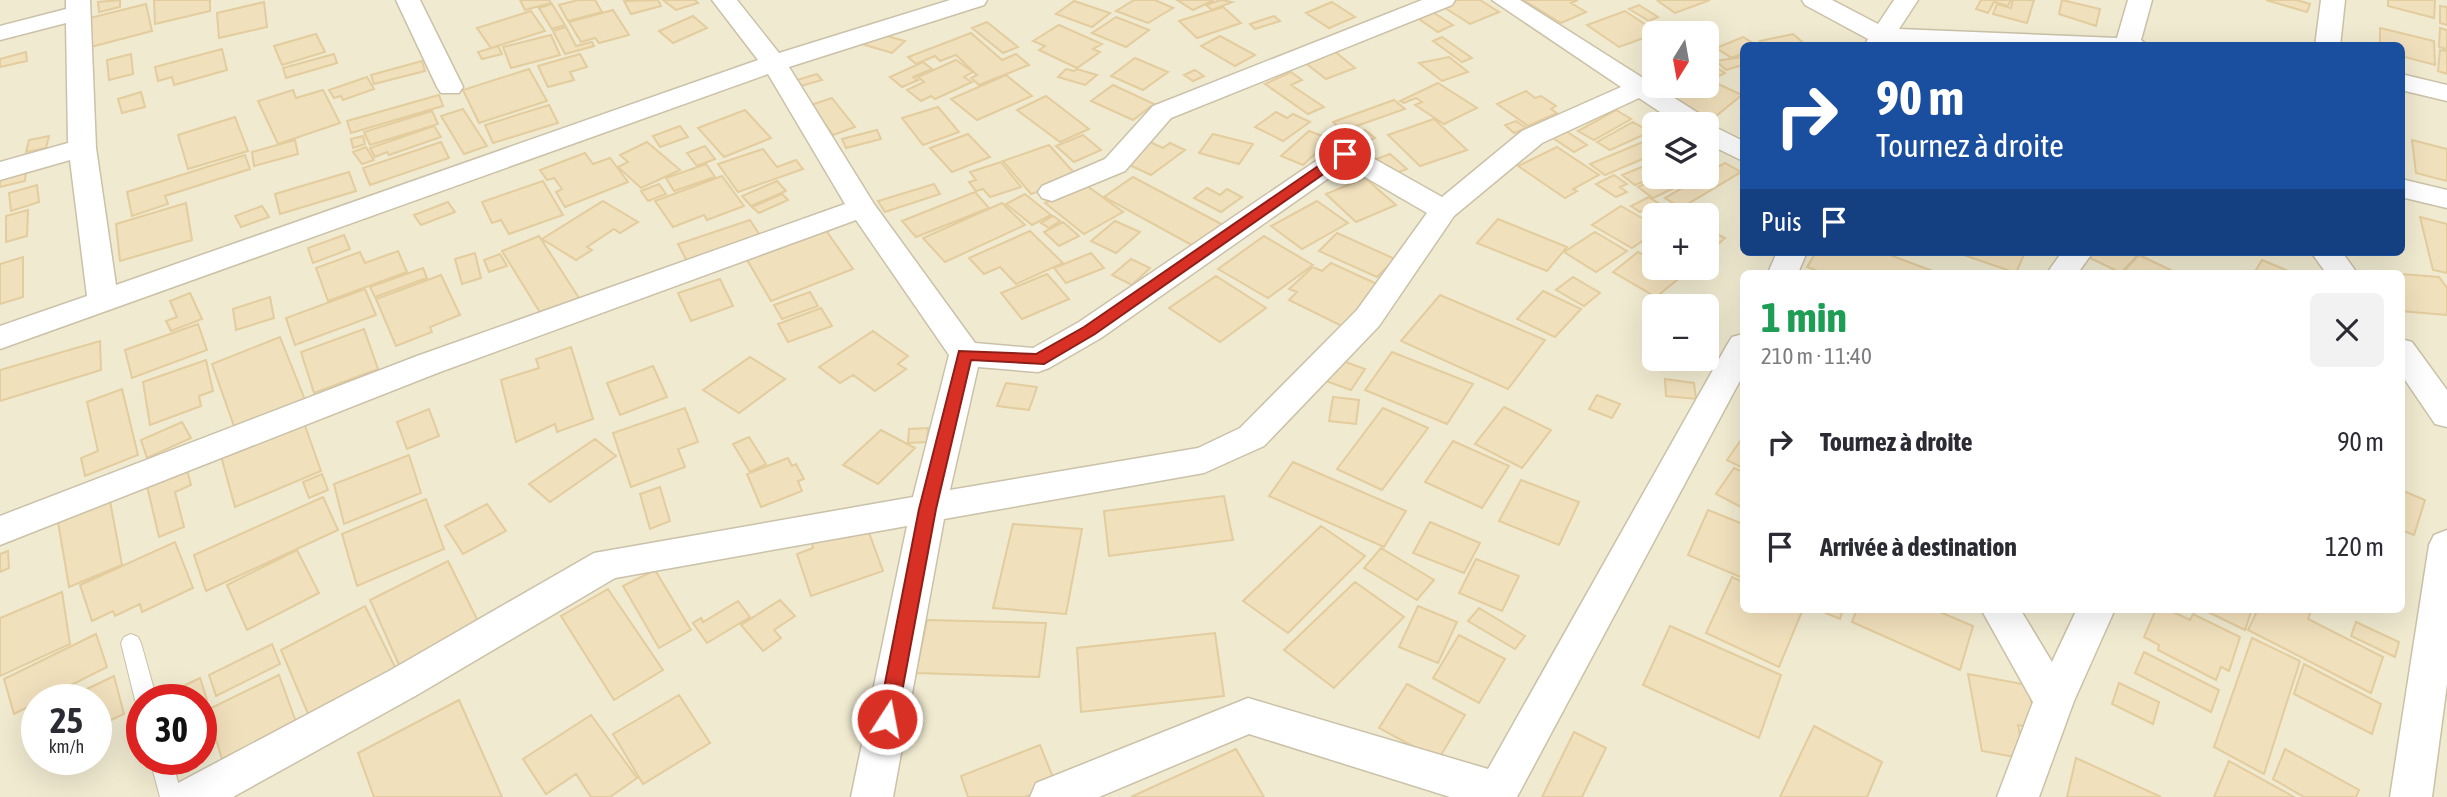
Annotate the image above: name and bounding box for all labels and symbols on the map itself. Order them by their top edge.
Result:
north arrow [1642,21,1718,98]
pin [1315,124,1375,184]
position arrow [850,682,924,756]
speed limit sign: 30 [126,684,217,775]

